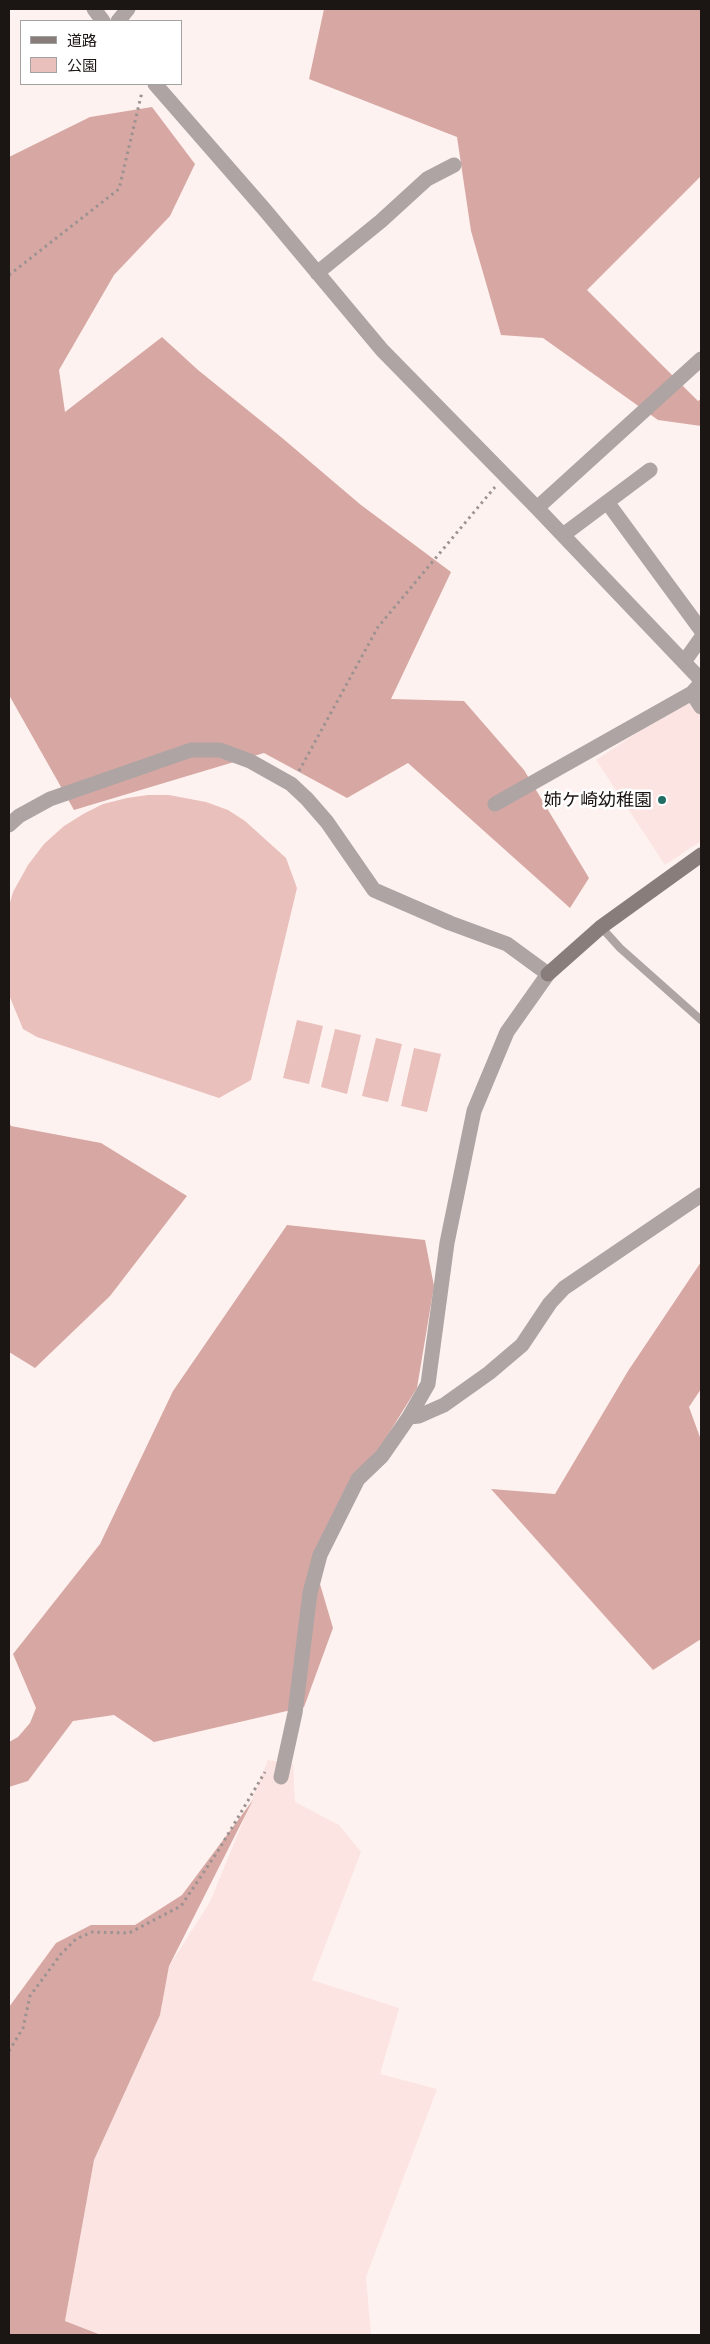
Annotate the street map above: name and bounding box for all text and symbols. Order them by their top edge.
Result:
legend [20,20,182,85]
text: 道路 [67,32,97,49]
text: 公園 [67,57,97,74]
place label: 姉ケ崎幼稚園 [544,789,652,811]
marker: 姉ケ崎幼稚園 [656,794,668,806]

